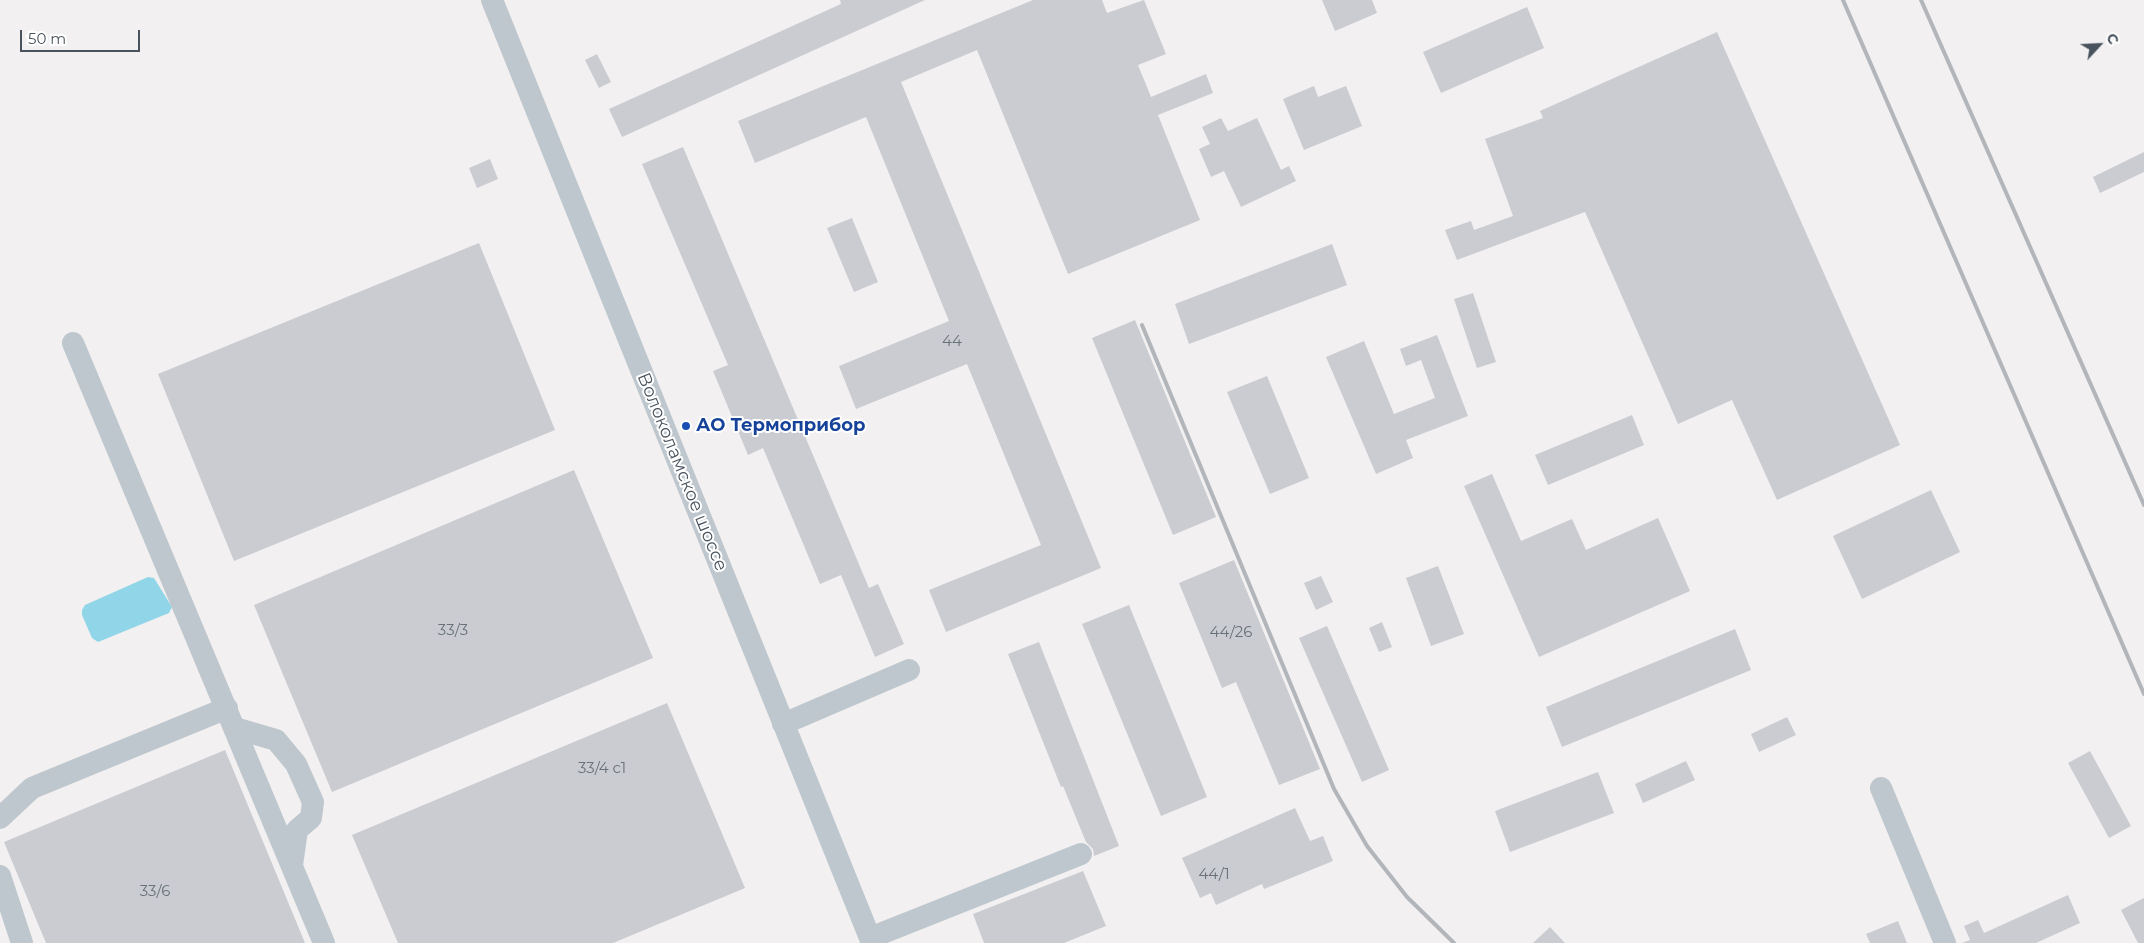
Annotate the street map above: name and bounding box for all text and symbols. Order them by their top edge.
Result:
scale bar [22,20,142,52]
north arrow [2074,20,2124,70]
text: 50 m [28,29,66,48]
text: С [2102,30,2123,47]
house number: 44 [942,333,962,351]
street label: Волоколамское шоссе [632,370,732,574]
place label: АО Термоприбор [696,415,865,437]
marker: АО Термоприбор [680,420,692,432]
house number: 33/3 [438,622,468,640]
house number: 44/26 [1210,624,1252,642]
house number: 33/4 с1 [578,760,626,778]
house number: 44/1 [1198,866,1230,884]
house number: 33/6 [140,883,170,901]

